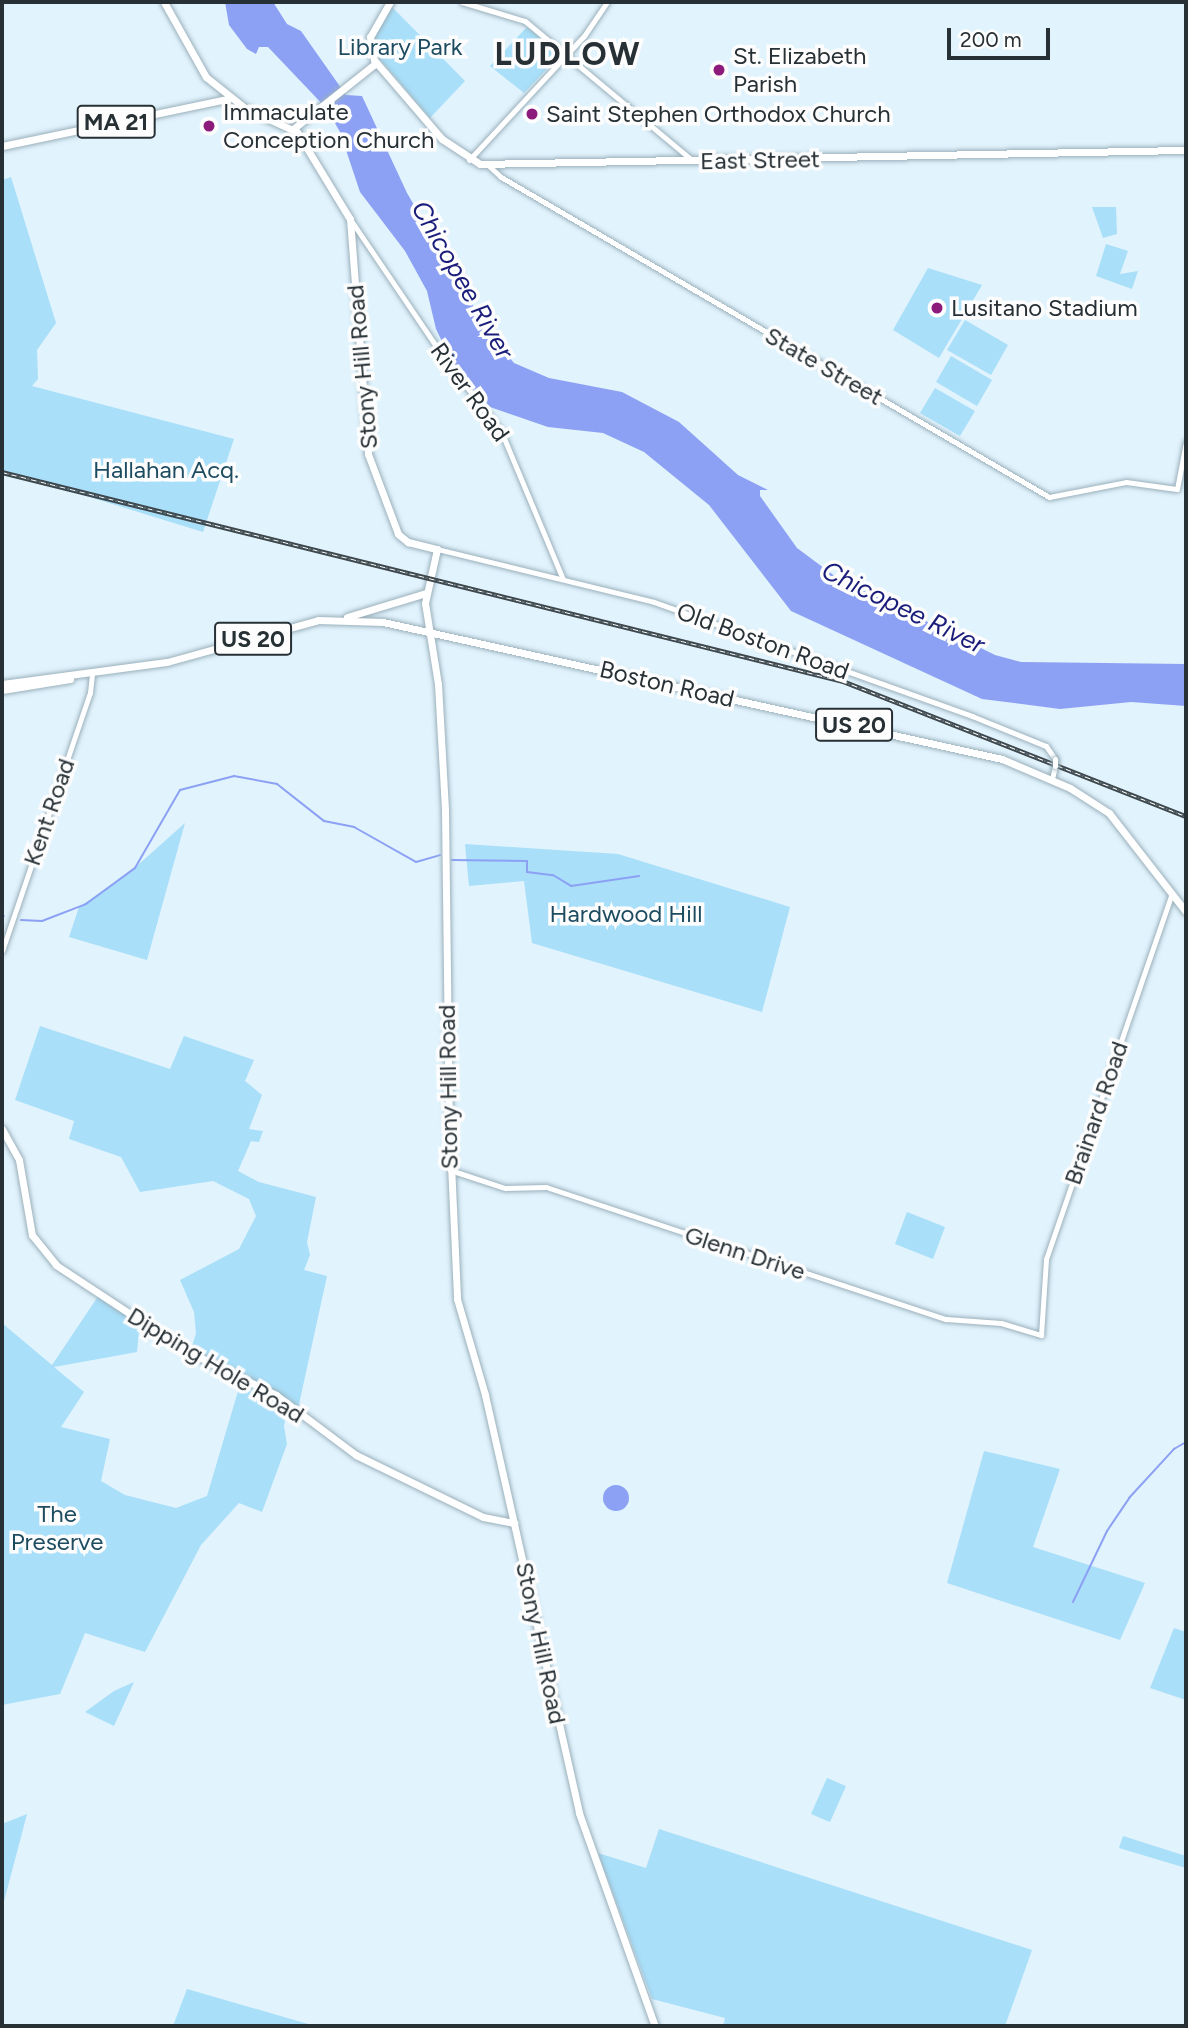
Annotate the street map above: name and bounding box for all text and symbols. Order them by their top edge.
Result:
scale bar [950,14,1053,58]
text: 200 m [960,27,1022,52]
park label: Library Park [338,33,462,61]
district label: LUDLOW [495,35,641,73]
place label: St. Elizabeth Parish [733,42,866,98]
marker: St. Elizabeth Parish [711,62,727,78]
place label: Immaculate Conception Church [223,98,434,154]
place label: Saint Stephen Orthodox Church [546,100,891,128]
road number: MA 21 [76,102,156,141]
marker: Saint Stephen Orthodox Church [524,106,540,122]
marker: Immaculate Conception Church [201,118,217,134]
street label: East Street [700,145,820,175]
water label: Chicopee River [404,195,520,365]
street label: Stony Hill Road [340,284,384,450]
place label: Lusitano Stadium [951,294,1138,322]
marker: Lusitano Stadium [929,300,945,316]
street label: State Street [760,321,888,411]
street label: River Road [424,337,516,447]
park label: Hallahan Acq. [93,456,239,484]
water label: Chicopee River [816,555,990,661]
street label: Old Boston Road [673,596,853,686]
road number: US 20 [213,620,293,659]
street label: Boston Road [597,655,737,713]
road number: US 20 [814,706,894,744]
street label: Kent Road [17,755,81,869]
park label: Hardwood Hill [550,900,702,928]
street label: Stony Hill Road [432,1004,464,1170]
street label: Brainard Road [1058,1038,1134,1188]
street label: Glenn Drive [681,1220,809,1286]
street label: Dipping Hole Road [122,1301,310,1429]
park label: The Preserve [11,1500,103,1556]
street label: Stony Hill Road [510,1559,572,1727]

